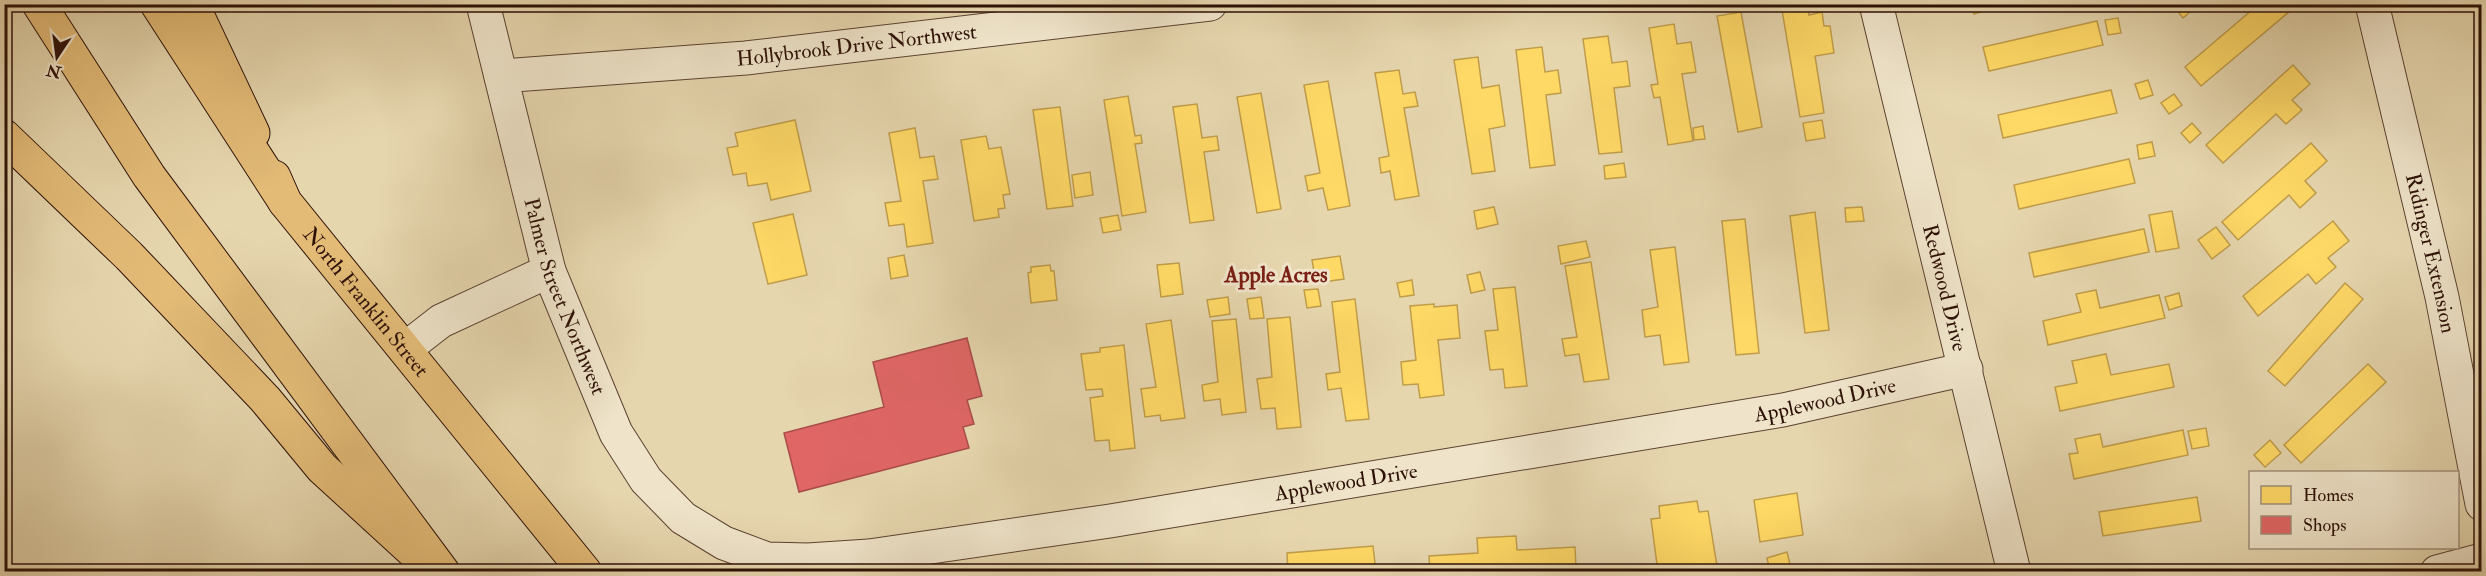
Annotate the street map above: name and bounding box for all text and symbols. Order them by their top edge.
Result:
street label: Hollybrook Drive Northwest [736,18,978,73]
north arrow [27,27,87,87]
text: N [44,59,64,82]
street label: Ridinger Extension [2399,171,2462,336]
street label: Palmer Street Northwest [517,195,612,399]
street label: North Franklin Street [297,222,435,383]
street label: Redwood Drive [1916,222,1973,354]
district label: Apple Acres [1223,261,1328,290]
street label: Applewood Drive [1751,372,1899,429]
street label: Applewood Drive [1272,457,1420,508]
legend [2249,471,2459,549]
text: Homes [2303,484,2354,507]
text: Shops [2303,514,2346,537]

